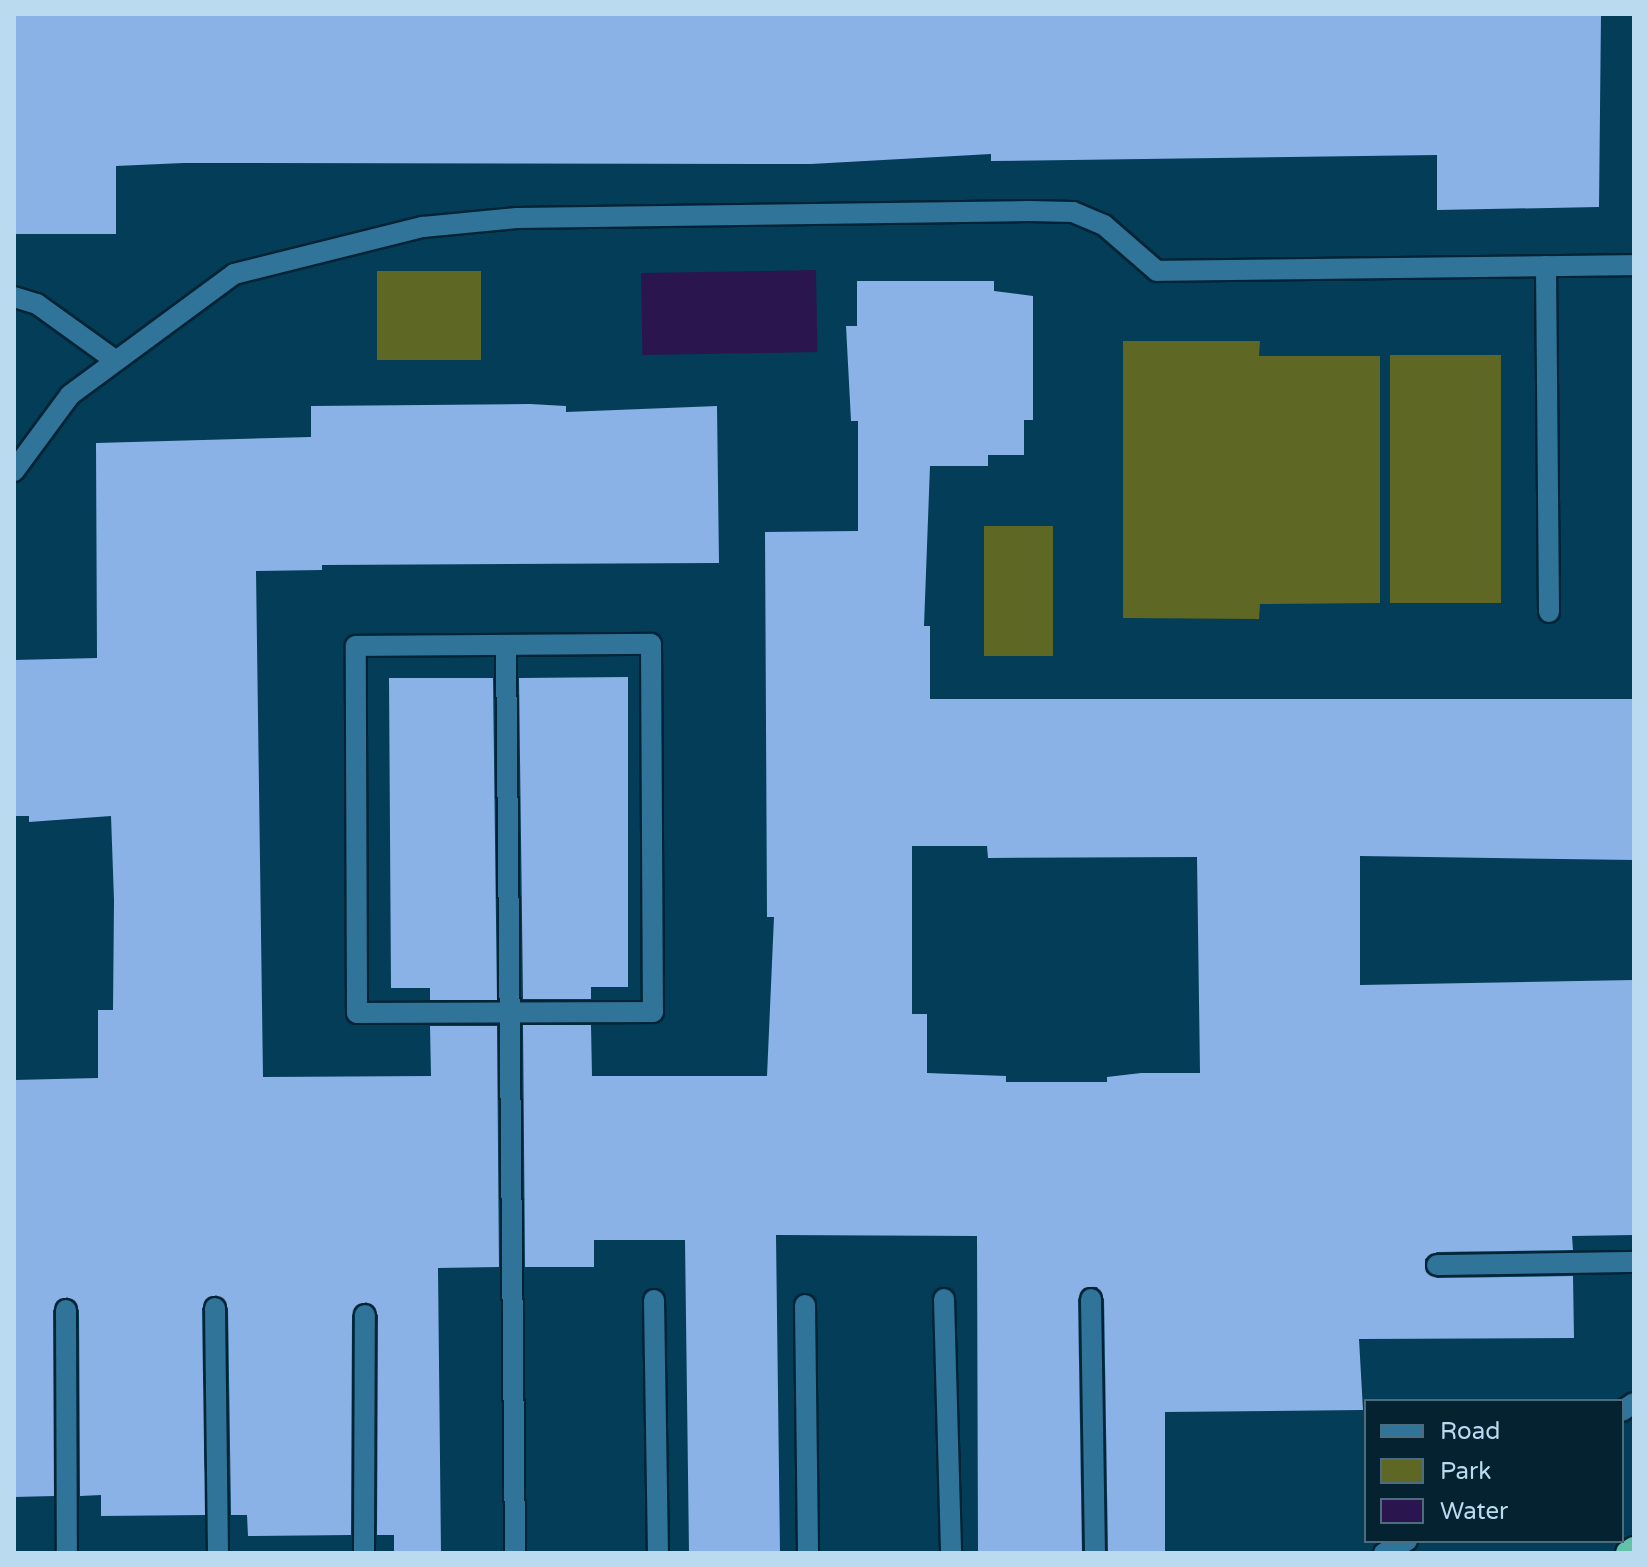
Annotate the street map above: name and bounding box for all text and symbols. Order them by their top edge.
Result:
legend [1364,1399,1624,1543]
text: Road [1440,1417,1500,1446]
text: Park [1440,1457,1491,1486]
text: Water [1440,1497,1508,1526]

